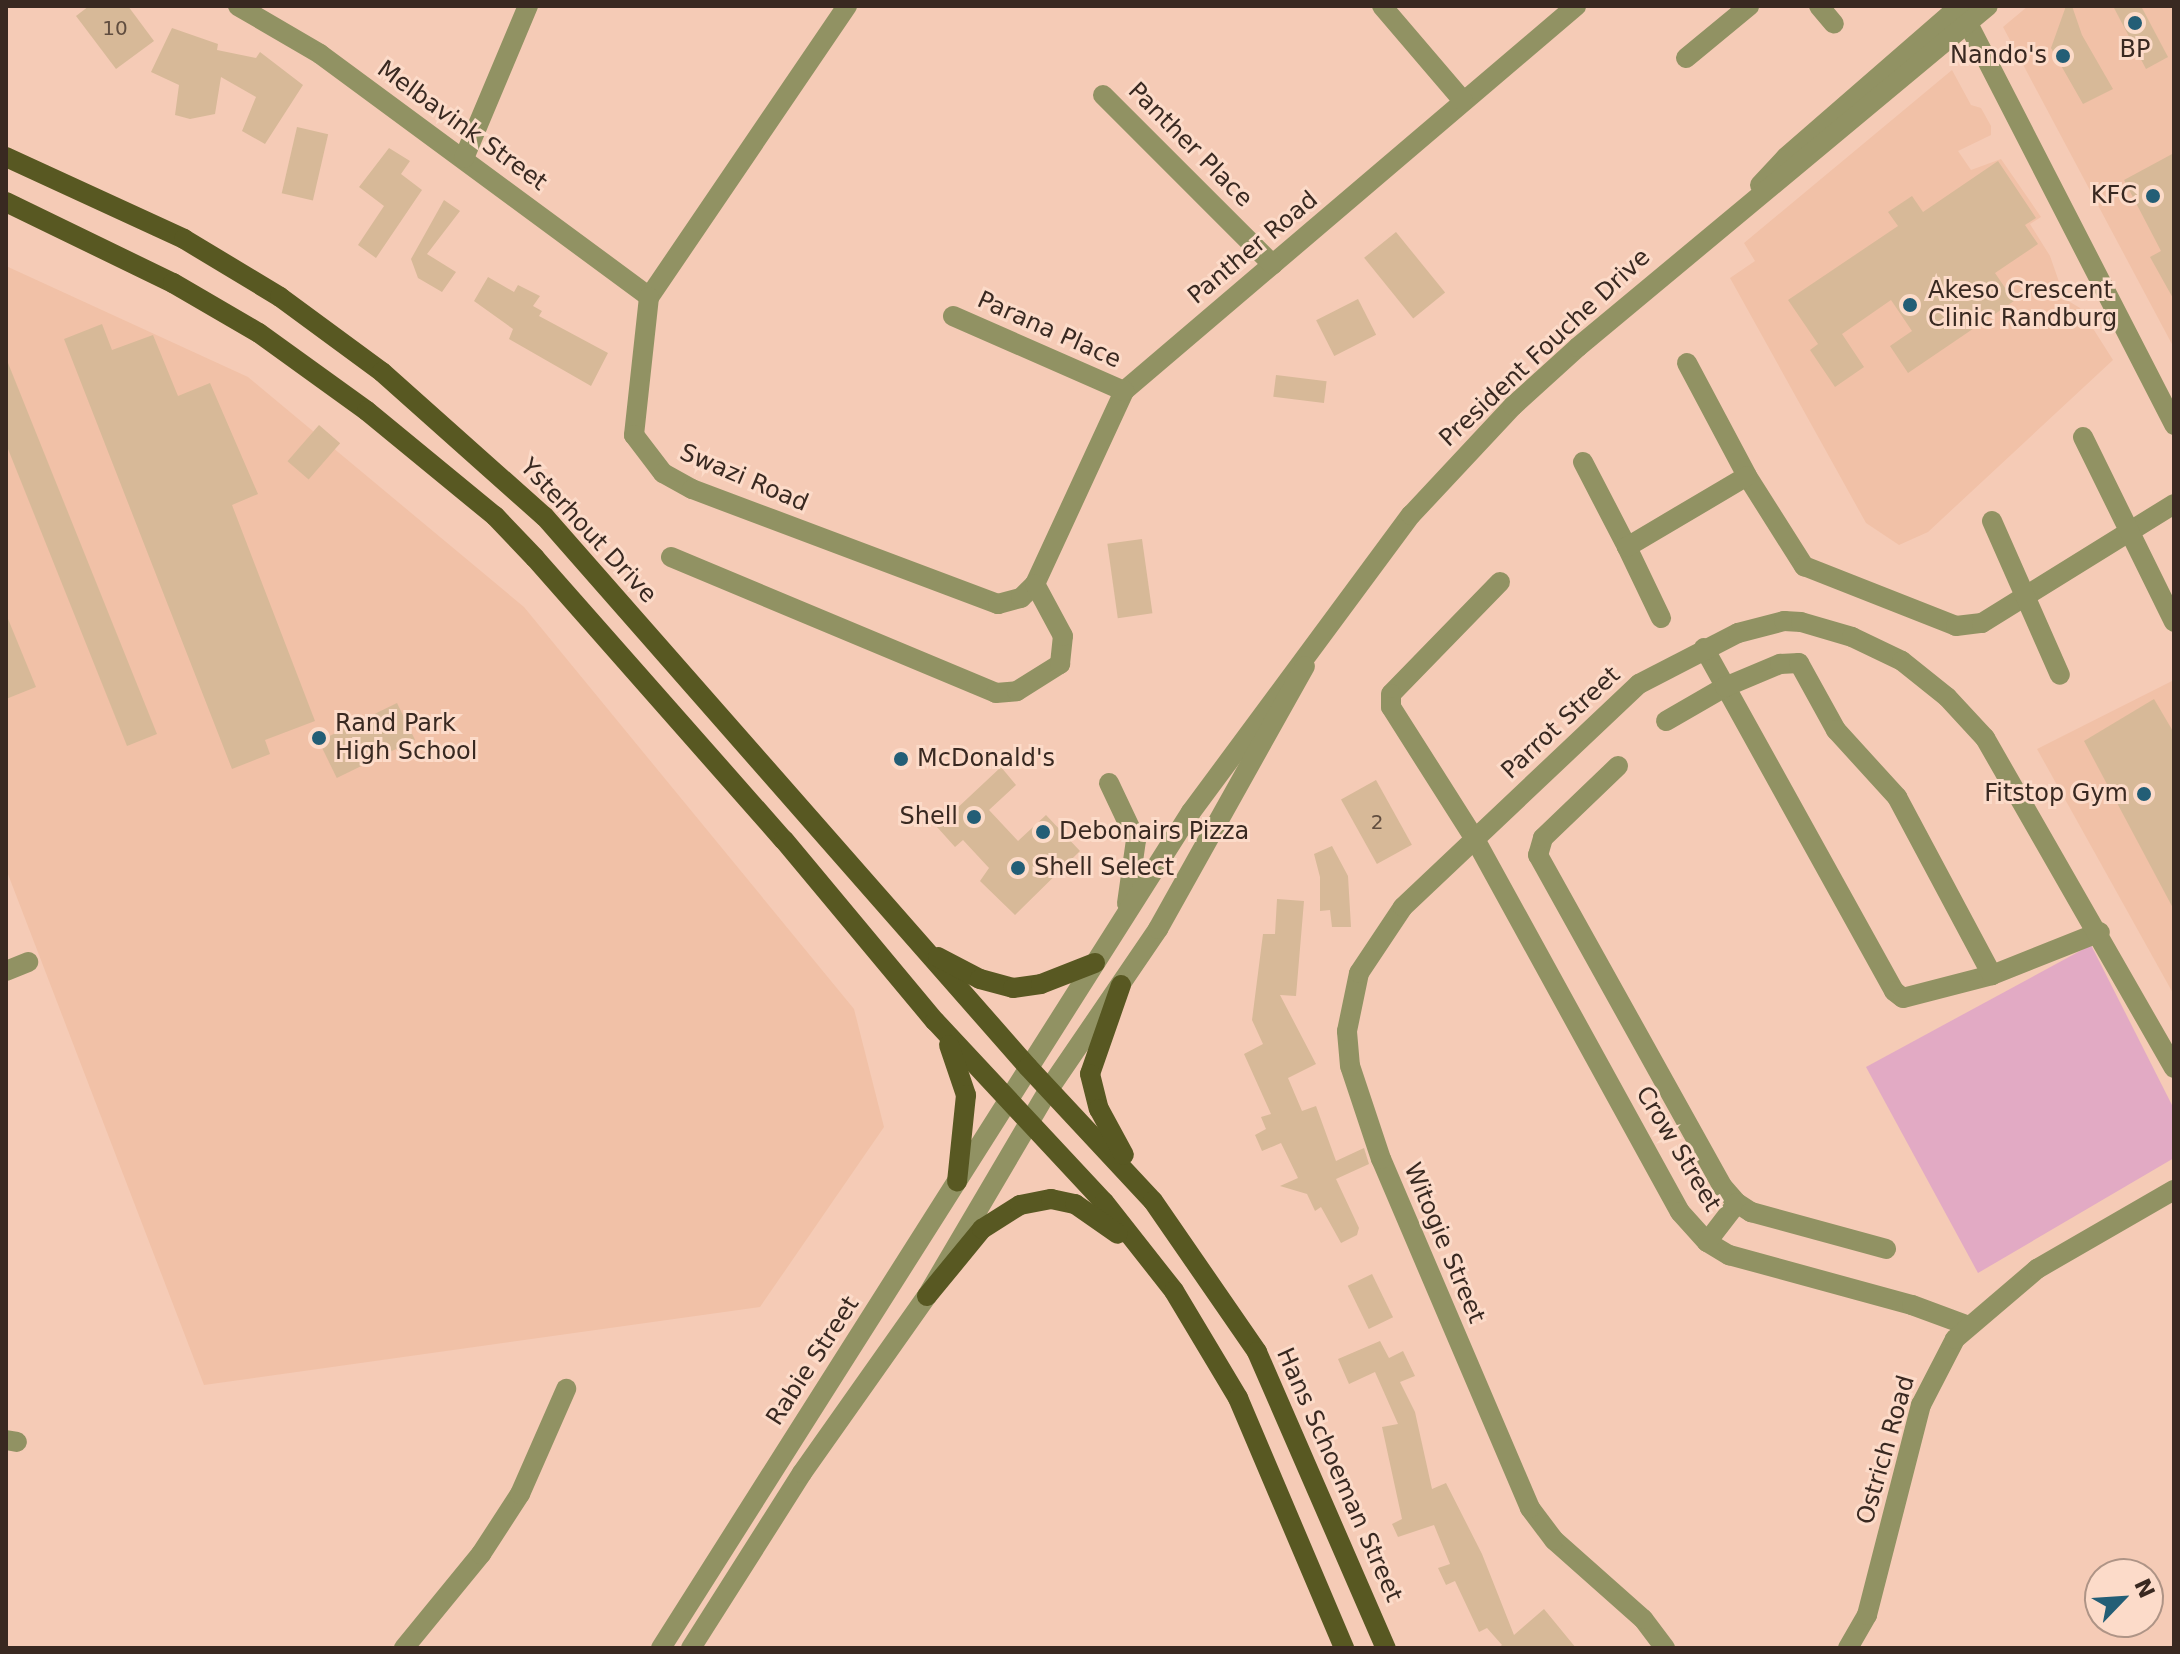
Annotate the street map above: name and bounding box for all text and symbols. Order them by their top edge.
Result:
marker: BP [2126,14,2144,32]
house number: 10 [102,16,128,40]
place label: BP [2120,36,2150,64]
place label: Nando's [1950,42,2047,70]
marker: Nando's [2054,47,2072,65]
street label: Melbavink Street [372,55,552,197]
street label: Panther Place [1122,77,1258,213]
place label: KFC [2091,182,2137,210]
street label: Panther Road [1182,185,1324,311]
marker: KFC [2144,187,2162,205]
street label: President Fouche Drive [1434,243,1656,453]
place label: Akeso Crescent Clinic Randburg [1928,277,2117,333]
street label: Parana Place [973,286,1125,374]
marker: Akeso Crescent Clinic Randburg [1899,294,1921,316]
street label: Swazi Road [675,438,813,518]
street label: Ysterhout Drive [514,453,662,609]
street label: Parrot Street [1496,661,1626,785]
place label: Rand Park High School [335,710,477,766]
marker: Rand Park High School [310,729,328,747]
place label: McDonald's [917,745,1055,773]
marker: McDonald's [892,750,910,768]
place label: Fitstop Gym [1984,780,2128,808]
marker: Fitstop Gym [2135,785,2153,803]
place label: Shell [899,803,958,831]
marker: Shell [965,808,983,826]
house number: 2 [1371,810,1383,834]
place label: Debonairs Pizza [1059,818,1249,846]
marker: Debonairs Pizza [1034,823,1052,841]
place label: Shell Select [1034,854,1174,882]
marker: Shell Select [1009,859,1027,877]
street label: Crow Street [1629,1081,1727,1217]
street label: Witogie Street [1397,1159,1491,1327]
street label: Rabie Street [761,1291,865,1431]
street label: Hans Schoeman Street [1270,1344,1408,1606]
street label: Ostrich Road [1851,1372,1921,1528]
north arrow [2084,1558,2164,1638]
text: N [2129,1575,2160,1602]

